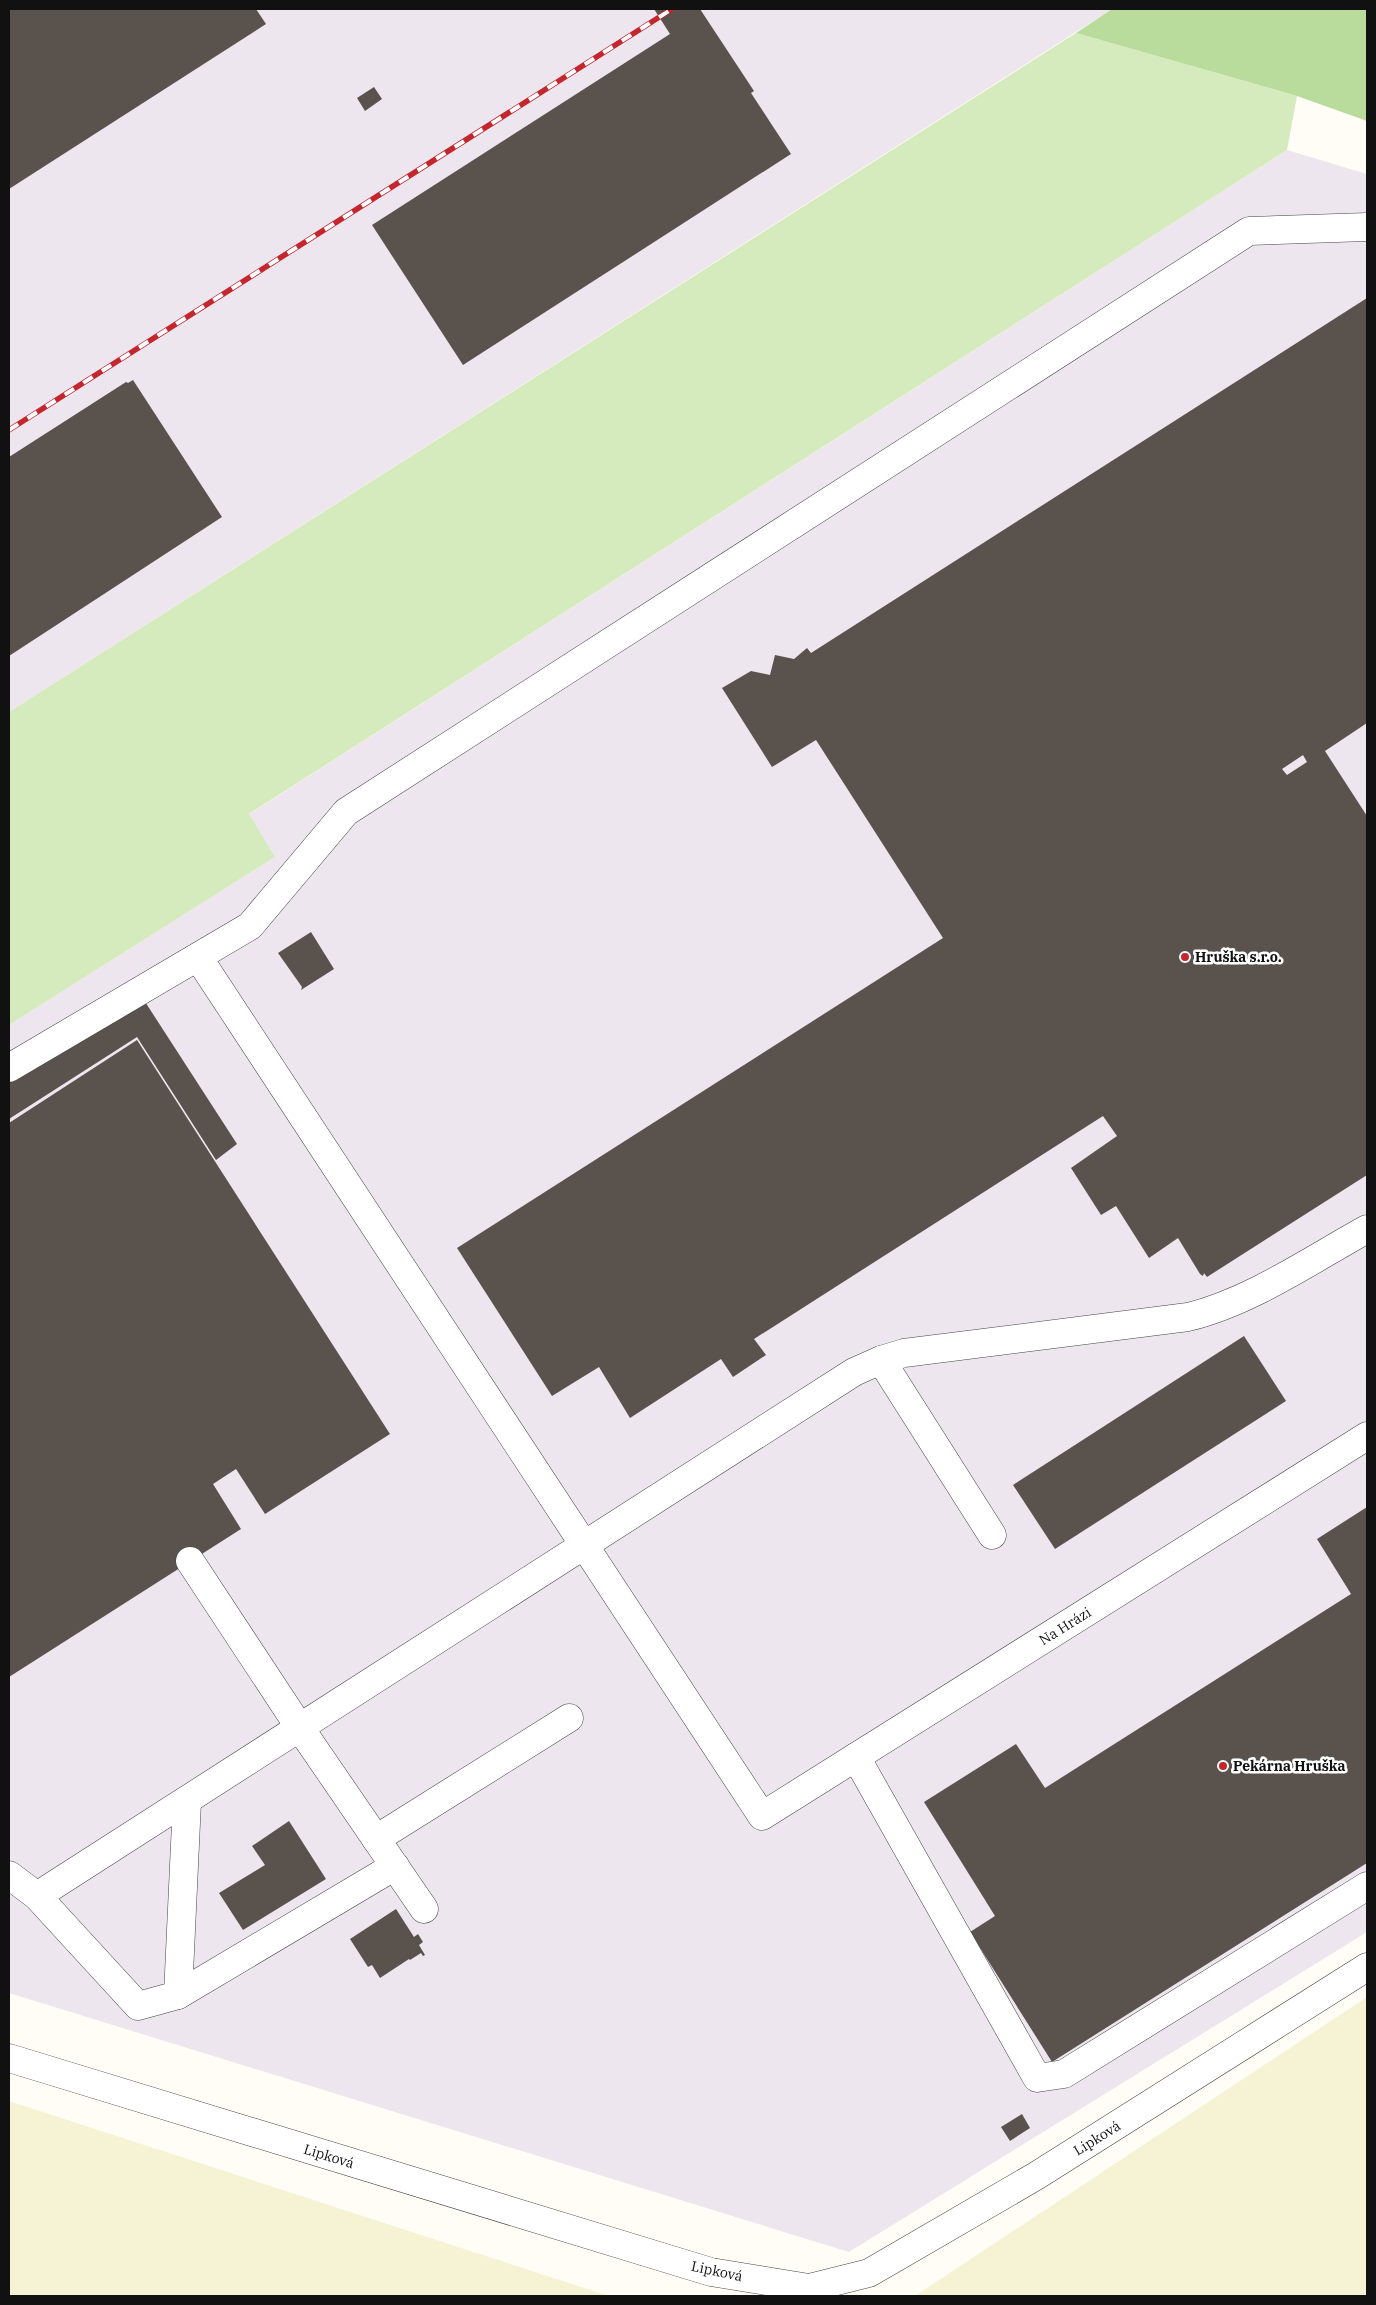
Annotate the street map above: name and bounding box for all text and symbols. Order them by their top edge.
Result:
place label: Hruška s.r.o. [1195,948,1282,966]
marker: Hruška s.r.o. [1179,951,1191,963]
street label: Na Hrázi [1036,1603,1094,1649]
place label: Pekárna Hruška [1233,1757,1346,1775]
marker: Pekárna Hruška [1217,1760,1229,1772]
street label: Lipková [1070,2116,1124,2159]
street label: Lipková [302,2140,357,2172]
street label: Lipková [690,2257,745,2285]

